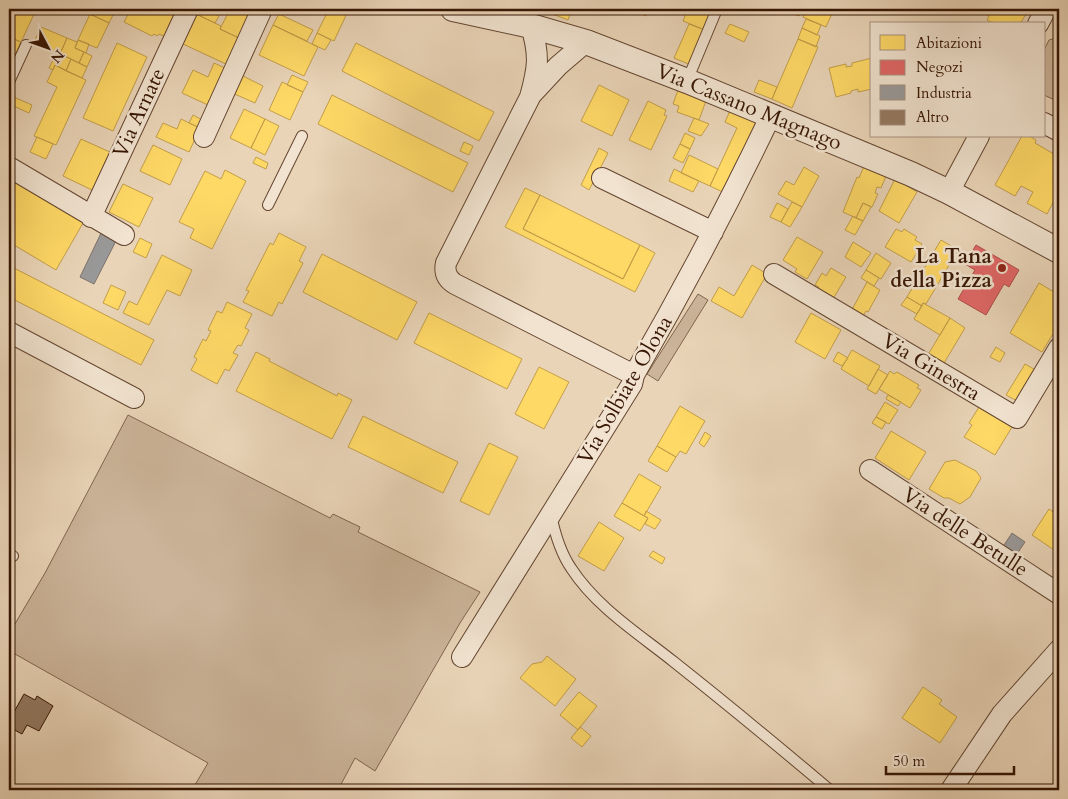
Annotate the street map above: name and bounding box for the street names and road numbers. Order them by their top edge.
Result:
street label: Via Cassano Magnago [652,56,846,158]
street label: Via Arnate [106,63,172,163]
street label: Via Solbiate Olona [571,310,679,470]
street label: Via Ginestra [876,326,986,408]
street label: Via delle Betulle [896,480,1034,584]

